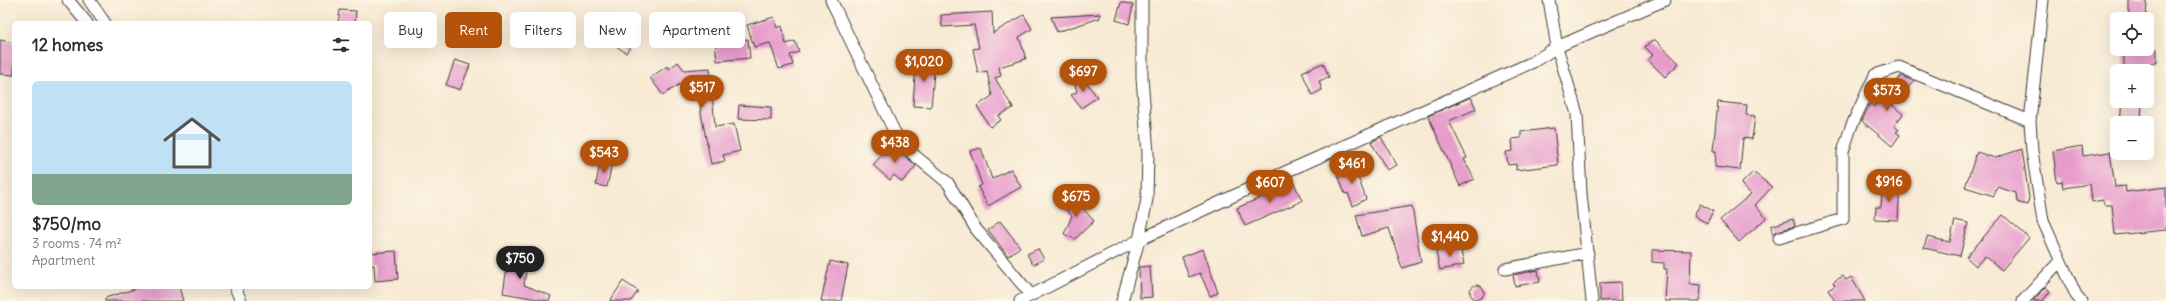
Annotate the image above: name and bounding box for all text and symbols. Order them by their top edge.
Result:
chip: Buy [384,12,437,48]
chip: Rent [445,12,502,48]
chip: Filters [510,12,576,48]
chip: New [584,12,641,48]
chip: Apartment [649,12,745,48]
map controls [2110,12,2154,160]
button: locate [2110,12,2154,56]
text: 12 homes [32,34,103,56]
icon: filters [330,34,352,56]
pin: $1,020 [891,49,957,83]
text: $1,020 [904,53,944,70]
pin: $697 [1059,59,1107,93]
text: $697 [1069,63,1097,80]
button: + [2110,64,2154,108]
pin: $517 [678,75,726,109]
pin: $573 [1863,78,1911,112]
text: $517 [689,79,715,96]
text: $573 [1873,82,1901,99]
icon: home [156,107,228,179]
button: − [2110,116,2154,160]
pin: $438 [871,130,919,164]
text: $438 [880,134,910,151]
pin: $543 [580,140,628,174]
text: $543 [589,144,619,161]
pin: $461 [1328,151,1376,185]
text: $461 [1338,155,1366,172]
pin: $916 [1865,169,1913,203]
pin: $607 [1246,170,1294,204]
text: $916 [1875,173,1903,190]
text: $607 [1255,174,1285,191]
pin: $675 [1052,184,1100,218]
text: $675 [1062,188,1090,205]
text: $750/mo [32,213,101,235]
pin: $1,440 [1417,224,1483,258]
text: $1,440 [1431,228,1469,245]
text: 3 rooms · 74 m² [32,235,122,252]
pin: $750 [496,246,544,280]
text: $750 [505,250,535,267]
text: Apartment [32,252,95,269]

